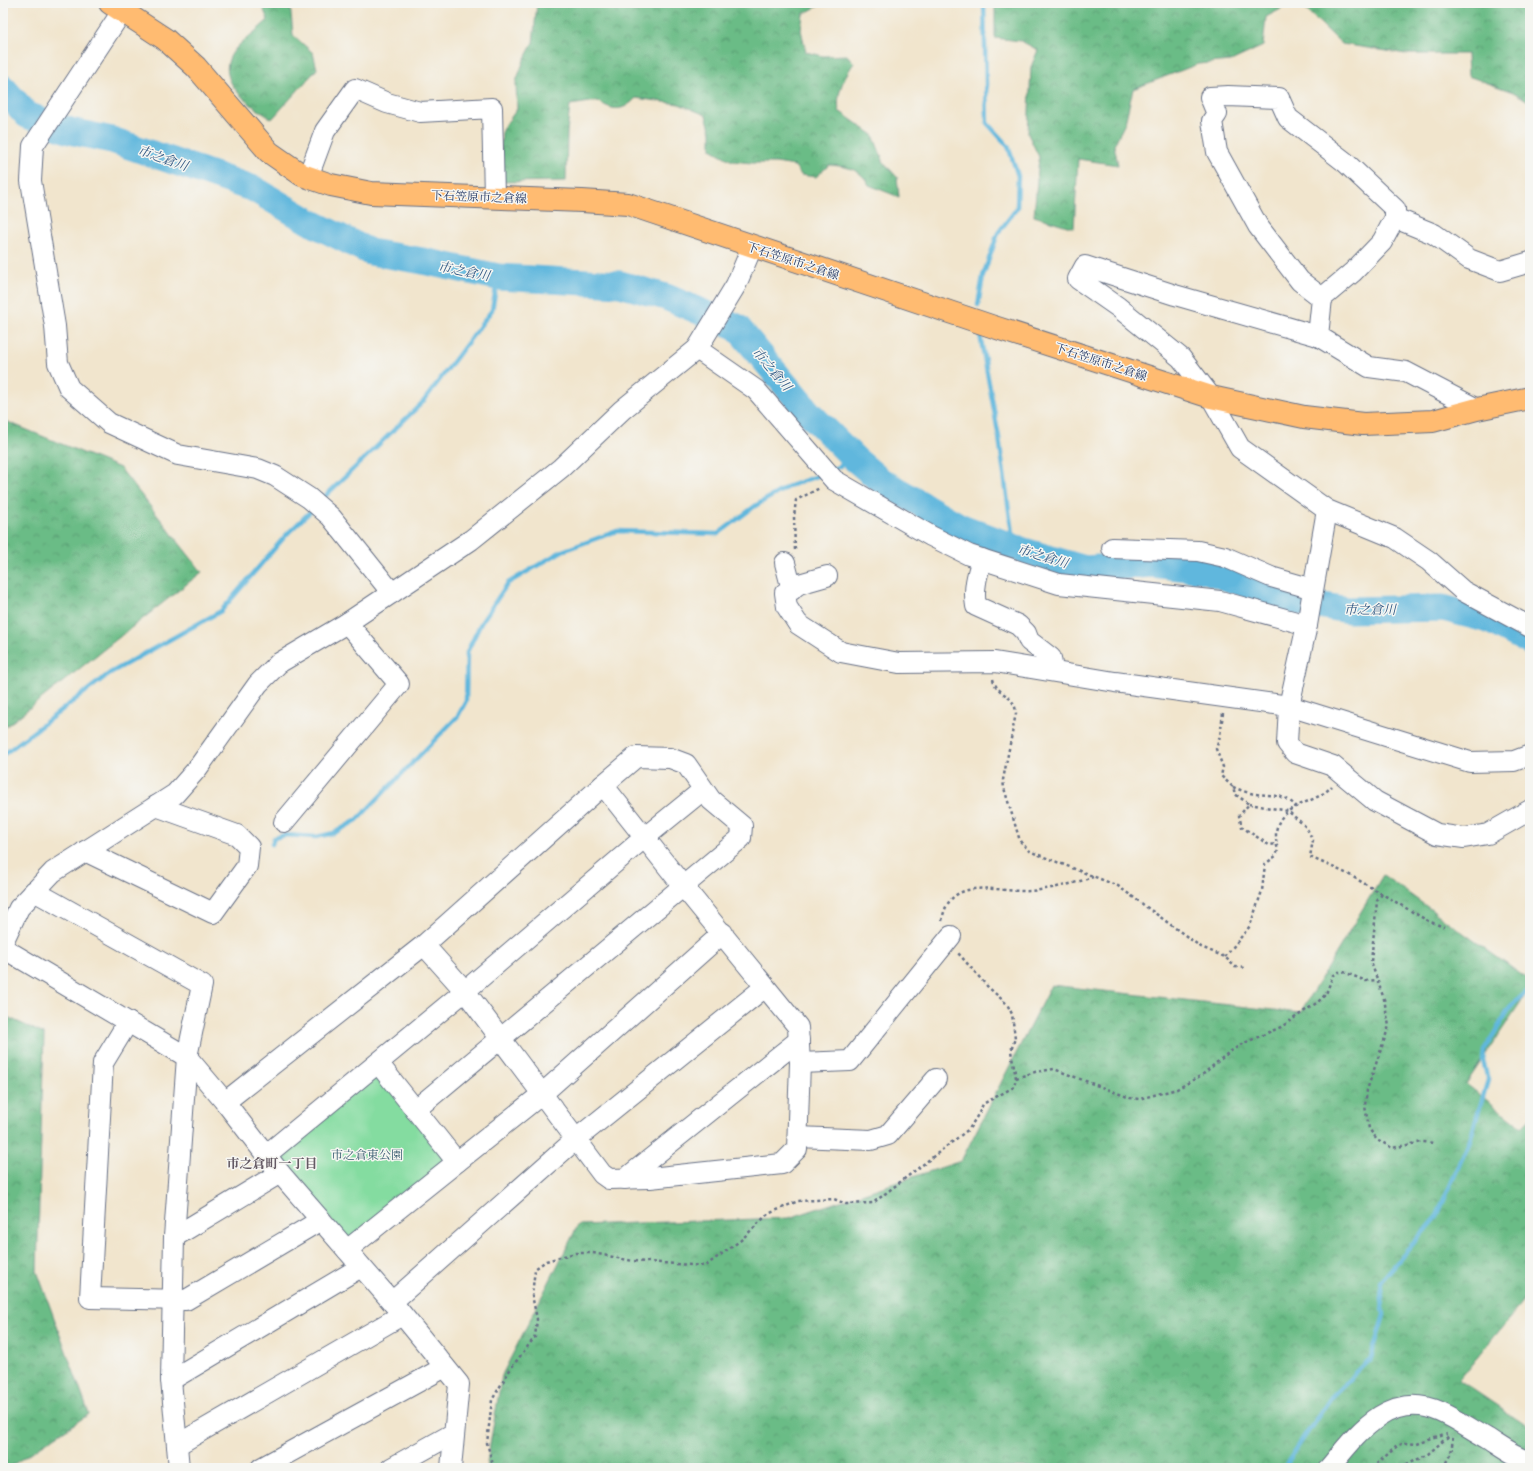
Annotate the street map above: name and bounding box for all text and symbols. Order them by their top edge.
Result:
water label: 市之倉川 [136,141,192,175]
street label: 下石笠原市之倉線 [431,187,527,207]
street label: 下石笠原市之倉線 [745,239,841,283]
water label: 市之倉川 [437,258,493,285]
street label: 下石笠原市之倉線 [1053,340,1149,384]
water label: 市之倉川 [749,344,797,396]
water label: 市之倉川 [1016,540,1072,572]
water label: 市之倉川 [1344,601,1398,618]
park label: 市之倉東公園 [331,1147,403,1163]
district label: 市之倉町一丁目 [226,1155,318,1172]

